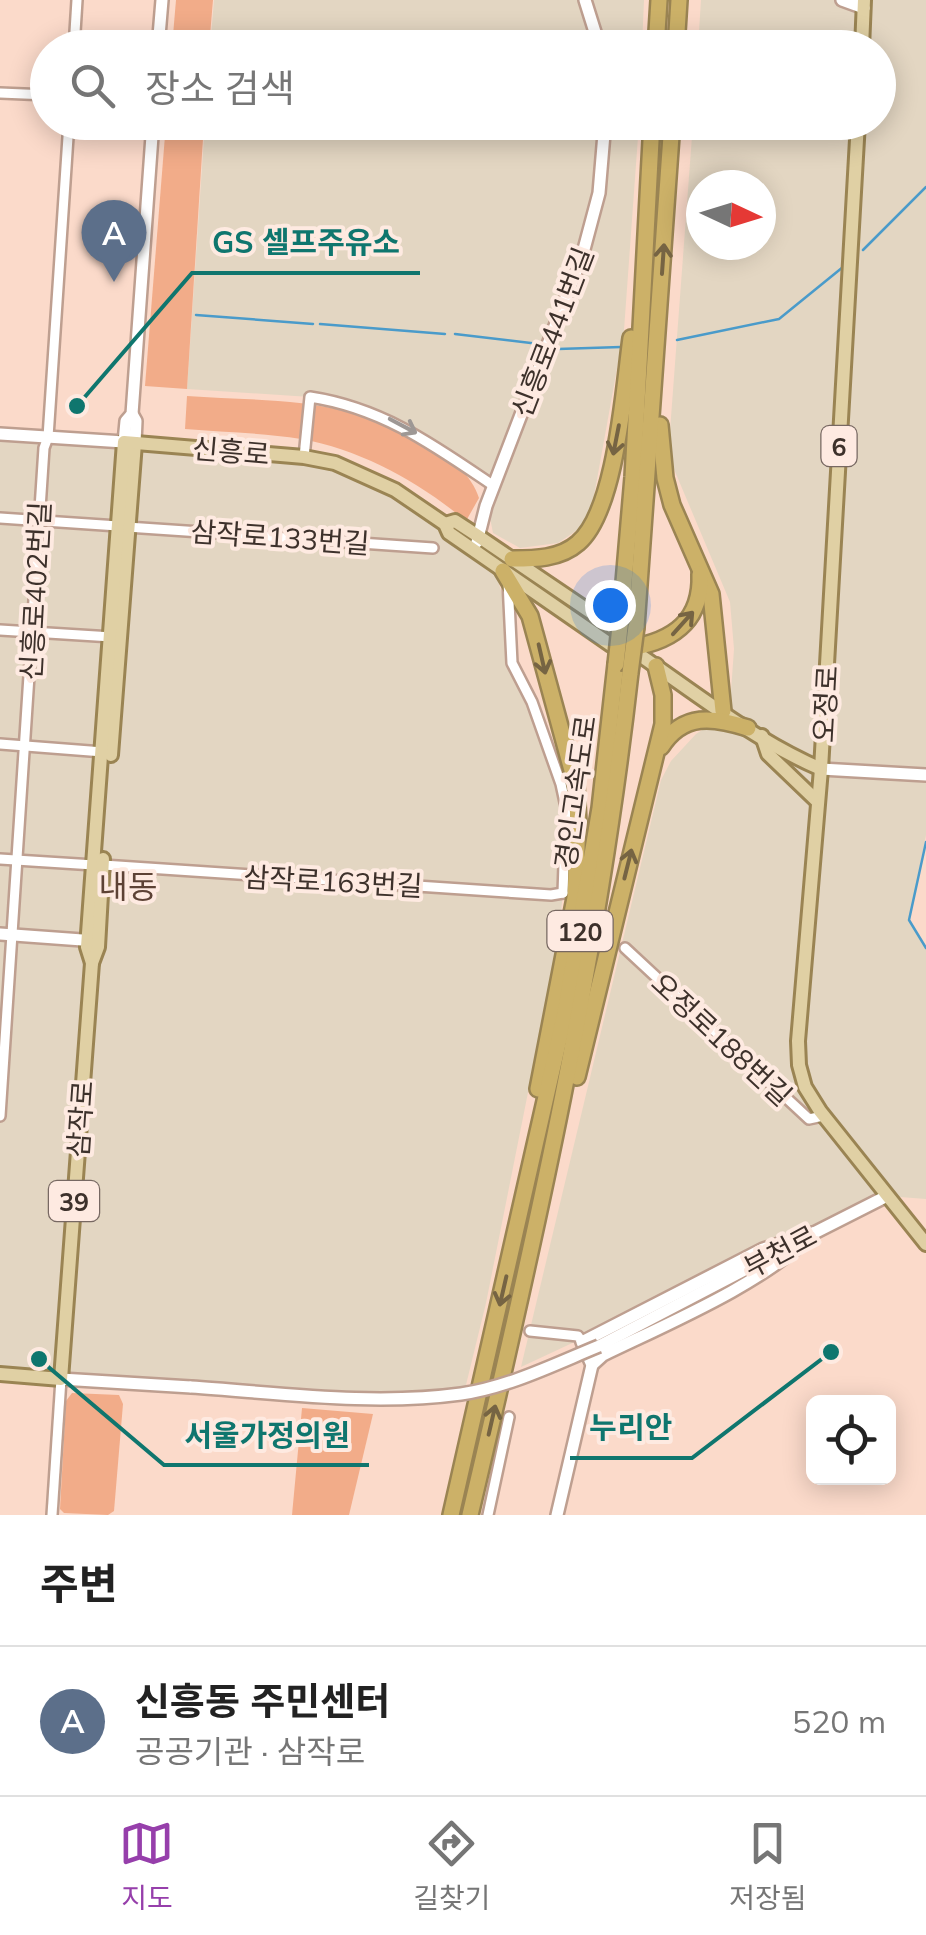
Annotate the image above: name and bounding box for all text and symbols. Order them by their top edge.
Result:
search box [30,30,896,140]
icon: search [65,58,120,113]
text: 장소 검색 [145,64,295,112]
north arrow [686,170,776,260]
pin: A [82,200,146,282]
callout: GS 셀프주유소 [192,213,420,273]
text: GS 셀프주유소 [212,223,400,261]
street label: 신흥로441번길 [504,242,600,422]
one-way arrow [654,243,673,275]
one-way arrow [387,417,417,436]
one-way arrow [605,423,624,455]
road number: 6 [822,426,856,466]
street label: 신흥로 [191,430,271,472]
street label: 신흥로402번길 [13,501,57,681]
street label: 삼작로133번길 [189,513,371,561]
your location [585,580,636,631]
one-way arrow [672,611,695,636]
one-way arrow [534,642,552,674]
street label: 오정로 [806,664,844,744]
street label: 경인고속도로 [547,713,603,871]
one-way arrow [620,849,639,881]
street label: 삼작로163번길 [243,859,423,903]
district label: 내동 [99,866,157,906]
road number: 120 [548,911,612,951]
street label: 오정로188번길 [645,965,799,1113]
street label: 삼작로 [60,1079,100,1159]
road number: 39 [49,1181,99,1221]
street label: 부천로 [738,1217,822,1285]
one-way arrow [493,1274,511,1306]
map controls [806,1395,896,1485]
button: locate [806,1395,896,1485]
callout: 누리안 [570,1398,692,1458]
callout: 서울가정의원 [164,1405,369,1465]
one-way arrow [484,1405,503,1437]
text: 누리안 [590,1408,672,1446]
text: 서울가정의원 [184,1416,350,1454]
text: 주변 [40,1557,117,1610]
text: 신흥동 주민센터 [135,1677,390,1725]
text: A [60,1701,85,1741]
text: 520 m [792,1701,886,1741]
text: 공공기관 · 삼작로 [135,1731,365,1771]
tab: 지도 [119,1816,174,1916]
tab: 길찾기 [413,1816,491,1916]
tab: 저장됨 [729,1816,807,1916]

